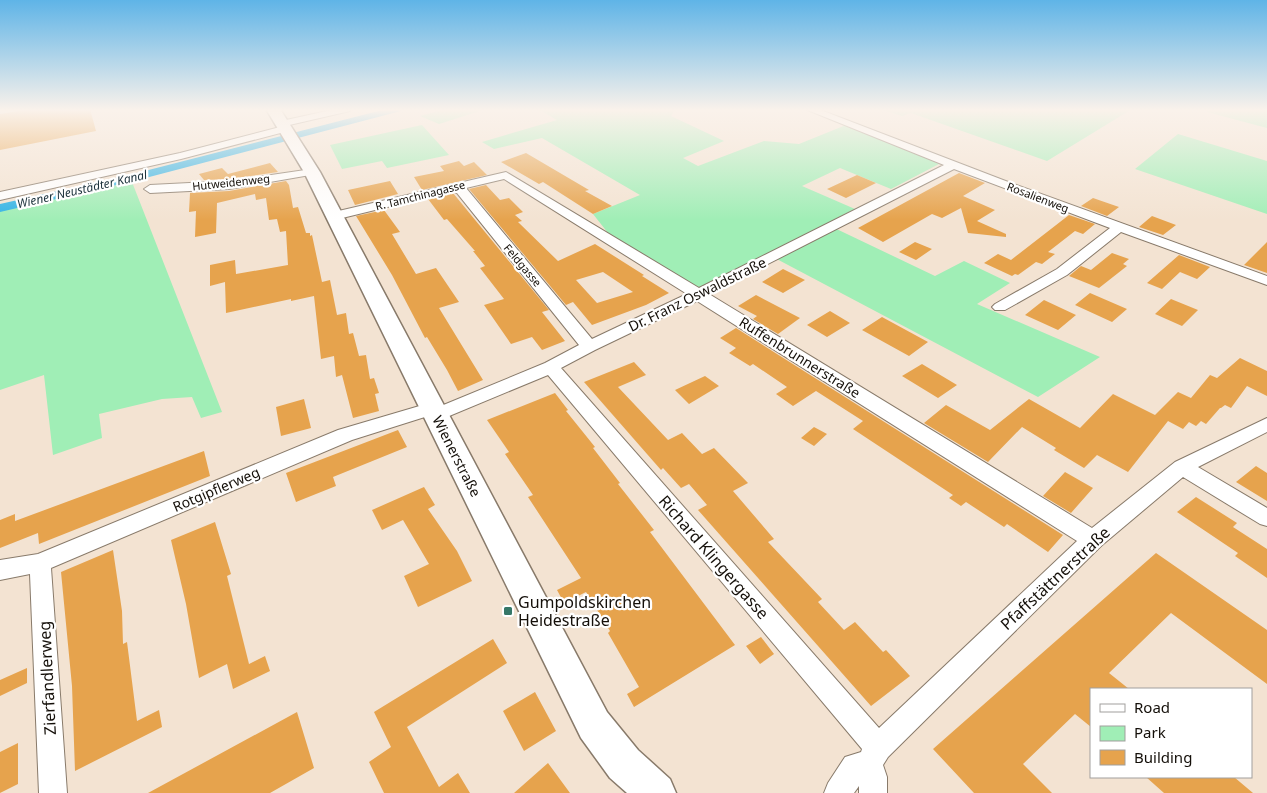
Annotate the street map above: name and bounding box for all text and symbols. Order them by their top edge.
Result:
water label: Wiener Neustädter Kanal [15,166,149,212]
street label: Hutweidenweg [191,170,271,194]
street label: R. Tamchinagasse [374,177,466,213]
street label: Rosalienweg [1005,178,1071,216]
street label: Feldgasse [501,241,545,289]
street label: Dr. Franz Oswaldstraße [625,252,769,336]
street label: Ruffenbrunnerstraße [736,312,864,402]
street label: Wienerstraße [428,412,486,500]
street label: Rotgipflerweg [170,462,262,516]
street label: Richard Klingergasse [654,490,774,624]
street label: Pfaffstättnerstraße [995,521,1115,635]
place label: Gumpoldskirchen Heidestraße [518,591,651,631]
marker: Gumpoldskirchen Heidestraße [502,605,514,617]
street label: Zierfandlerweg [33,620,61,736]
legend [1090,688,1252,778]
text: Road [1134,697,1170,717]
text: Park [1134,722,1166,742]
text: Building [1134,747,1192,767]

